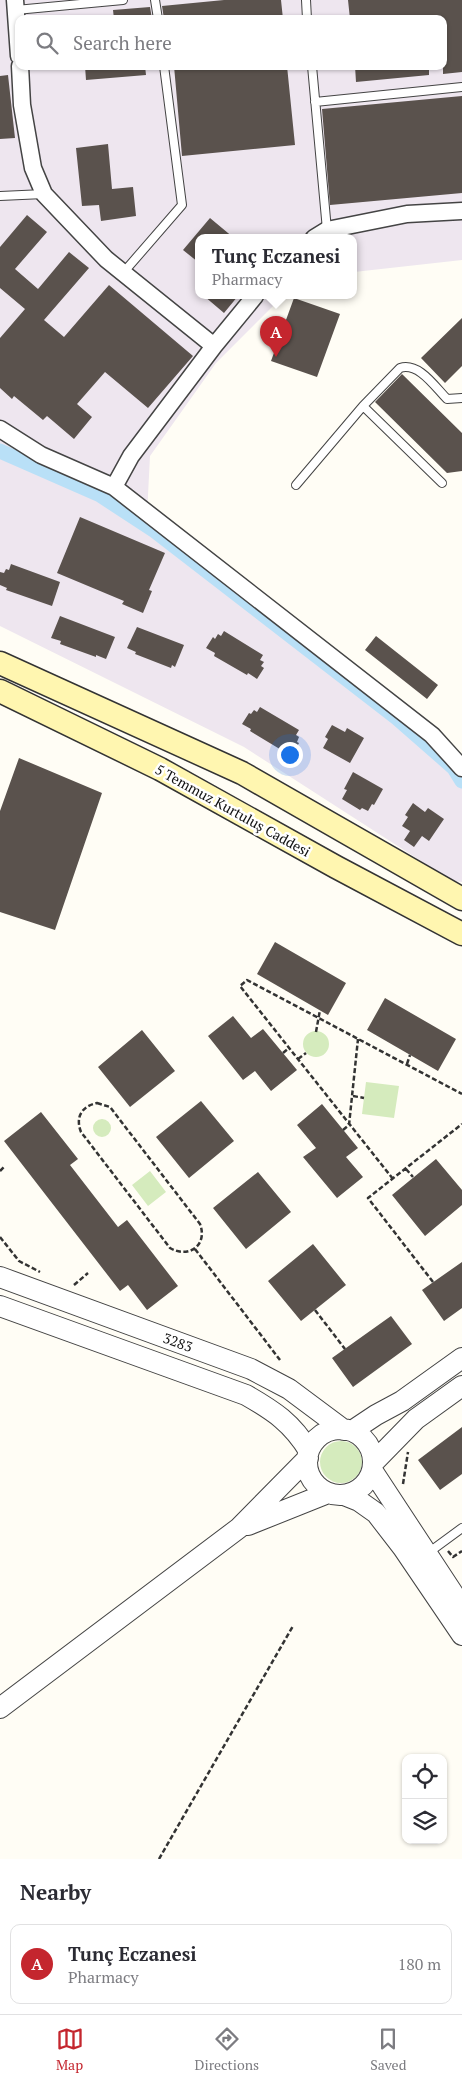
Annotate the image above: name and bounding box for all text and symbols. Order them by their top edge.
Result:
search box [15,15,447,70]
icon: search [33,29,61,57]
text: Search here [73,30,172,55]
popup [195,234,357,299]
text: Tunç Eczanesi [212,243,340,268]
text: Pharmacy [212,268,282,290]
pin: A [260,316,292,357]
your location [277,742,303,768]
street label: 5 Temmuz Kurtuluş Caddesi [152,759,314,861]
street label: 3283 [161,1328,195,1356]
map controls [402,1754,447,1844]
button: locate [402,1754,447,1799]
button: layers [402,1799,447,1844]
text: Nearby [20,1878,91,1906]
text: Tunç Eczanesi [68,1941,197,1966]
text: A [31,1953,43,1975]
text: 180 m [398,1953,441,1975]
text: Pharmacy [68,1966,139,1988]
tab: Map [56,2025,84,2074]
tab: Directions [195,2025,259,2074]
tab: Saved [370,2025,406,2074]

